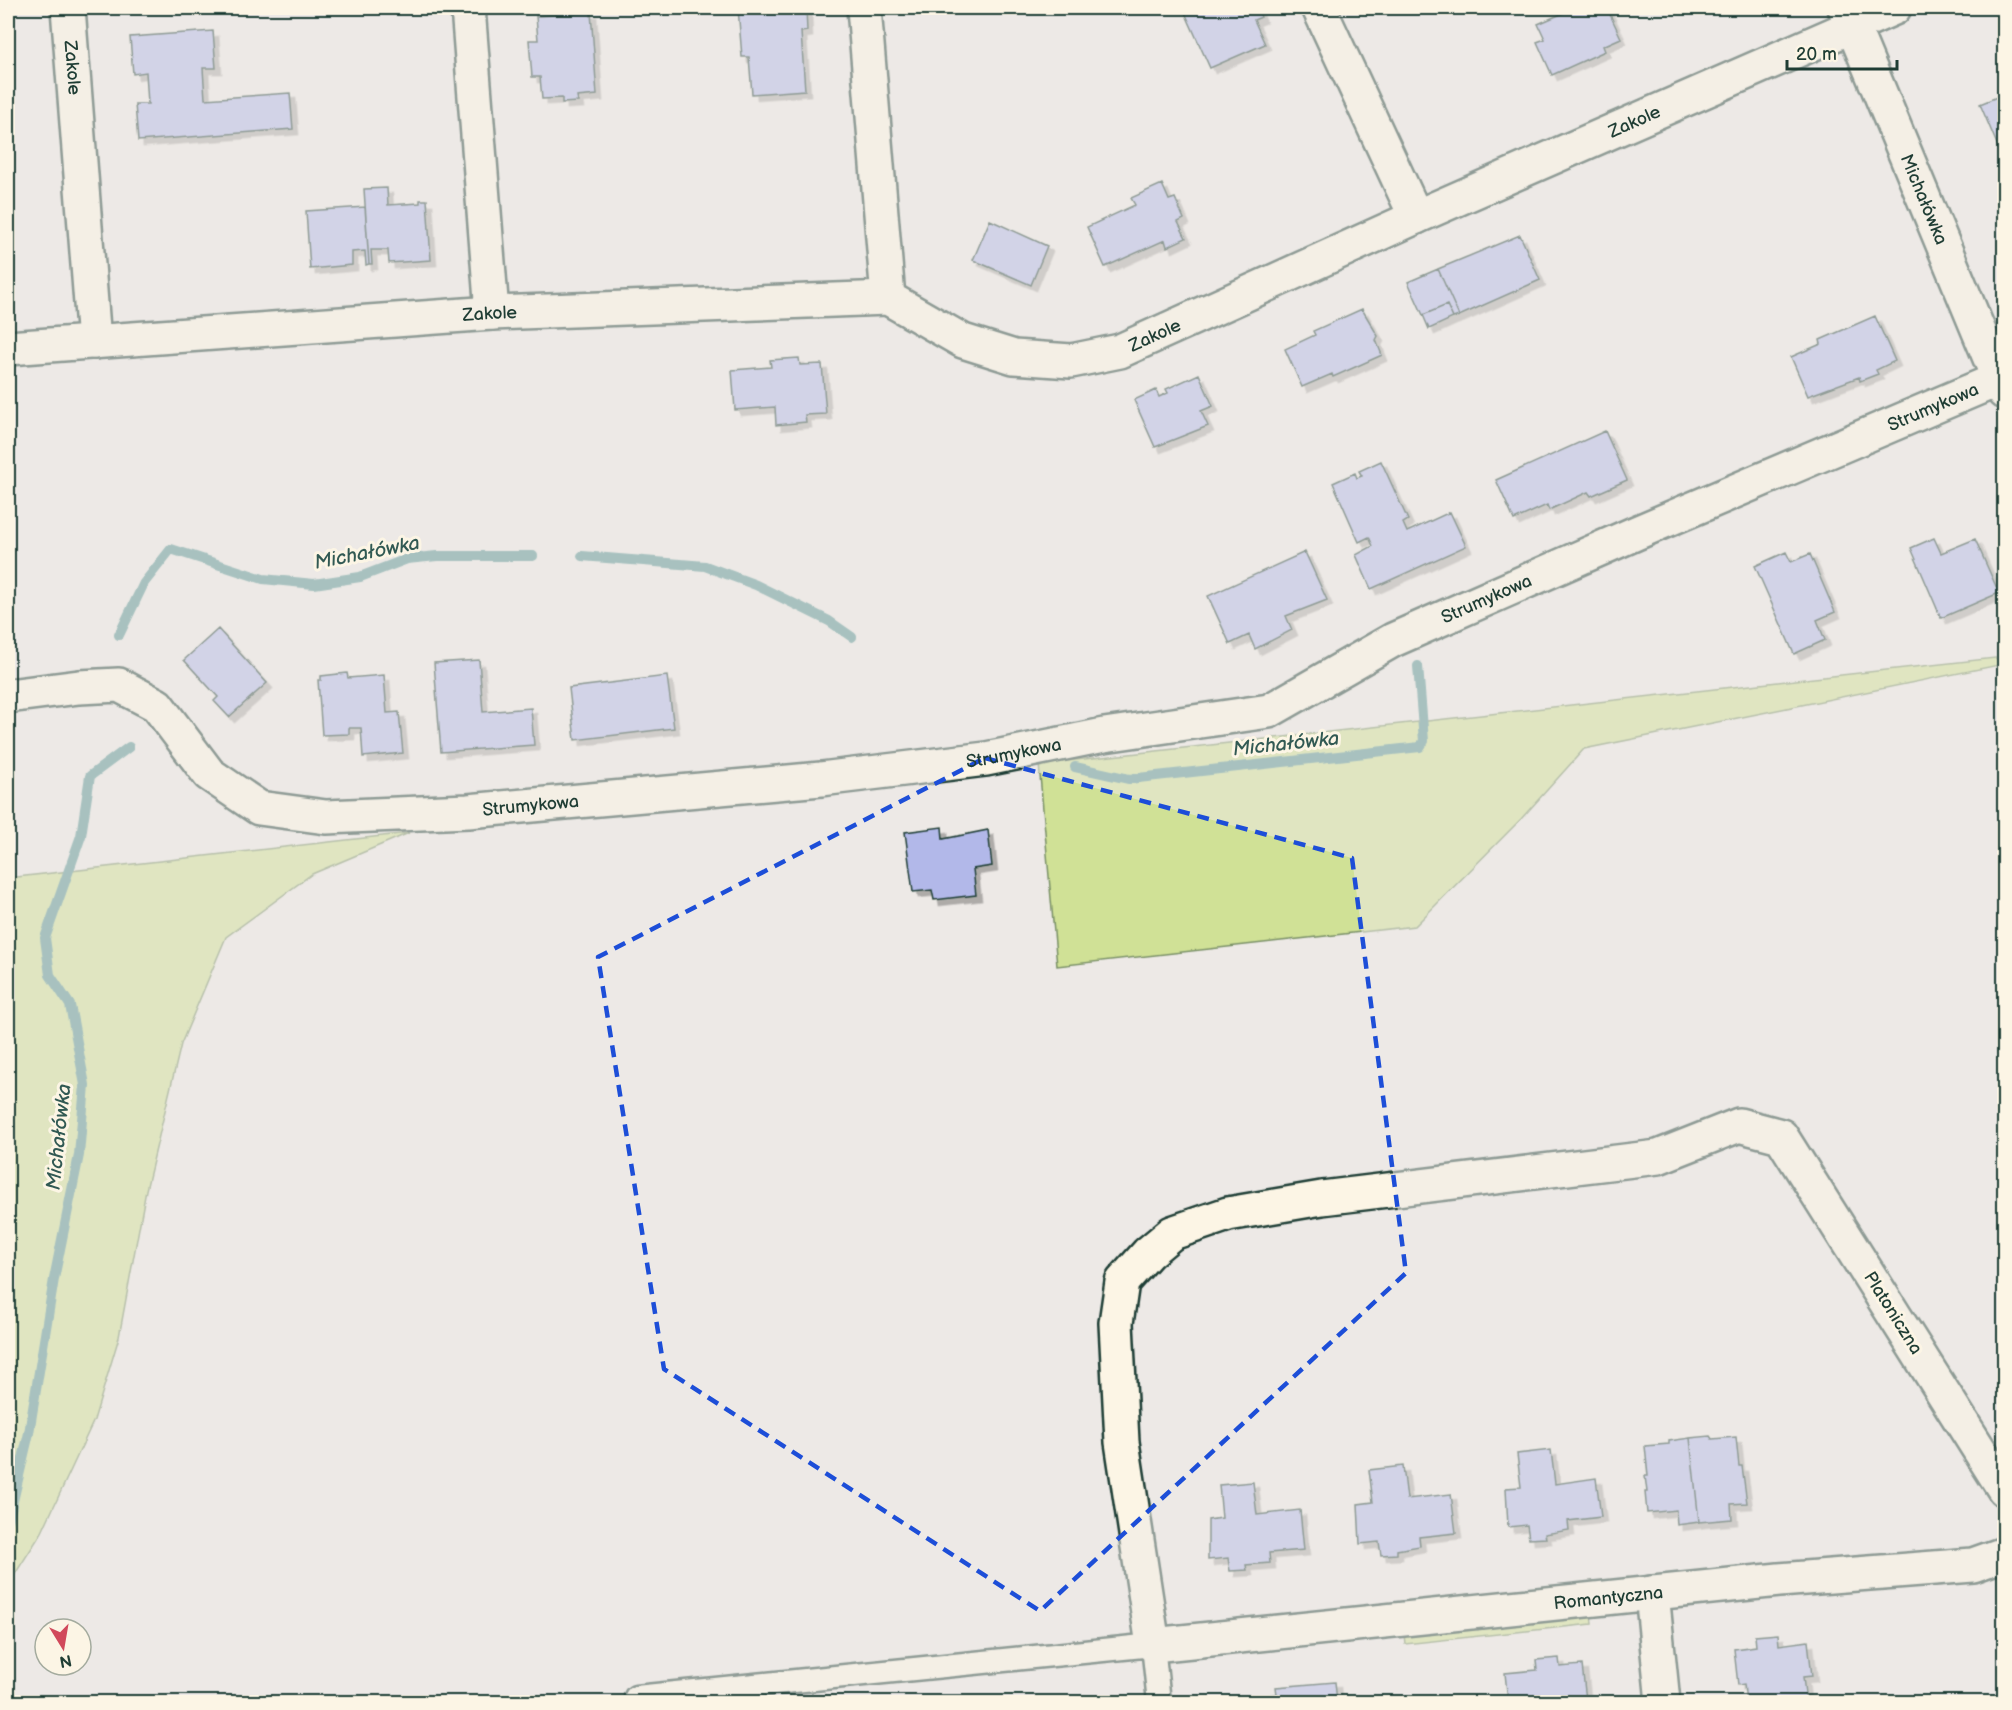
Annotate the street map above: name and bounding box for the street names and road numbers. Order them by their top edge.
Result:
street label: Zakole [60,39,85,96]
street label: Zakole [1604,101,1664,142]
street label: Michałówka [1896,151,1952,248]
street label: Zakole [461,302,518,326]
street label: Zakole [1125,314,1184,356]
street label: Strumykowa [1884,378,1982,436]
street label: Strumykowa [1438,570,1535,628]
street label: Strumykowa [965,733,1063,772]
street label: Strumykowa [481,791,580,820]
street label: Platoniczna [1859,1268,1927,1358]
street label: Romantyczna [1553,1582,1664,1614]

